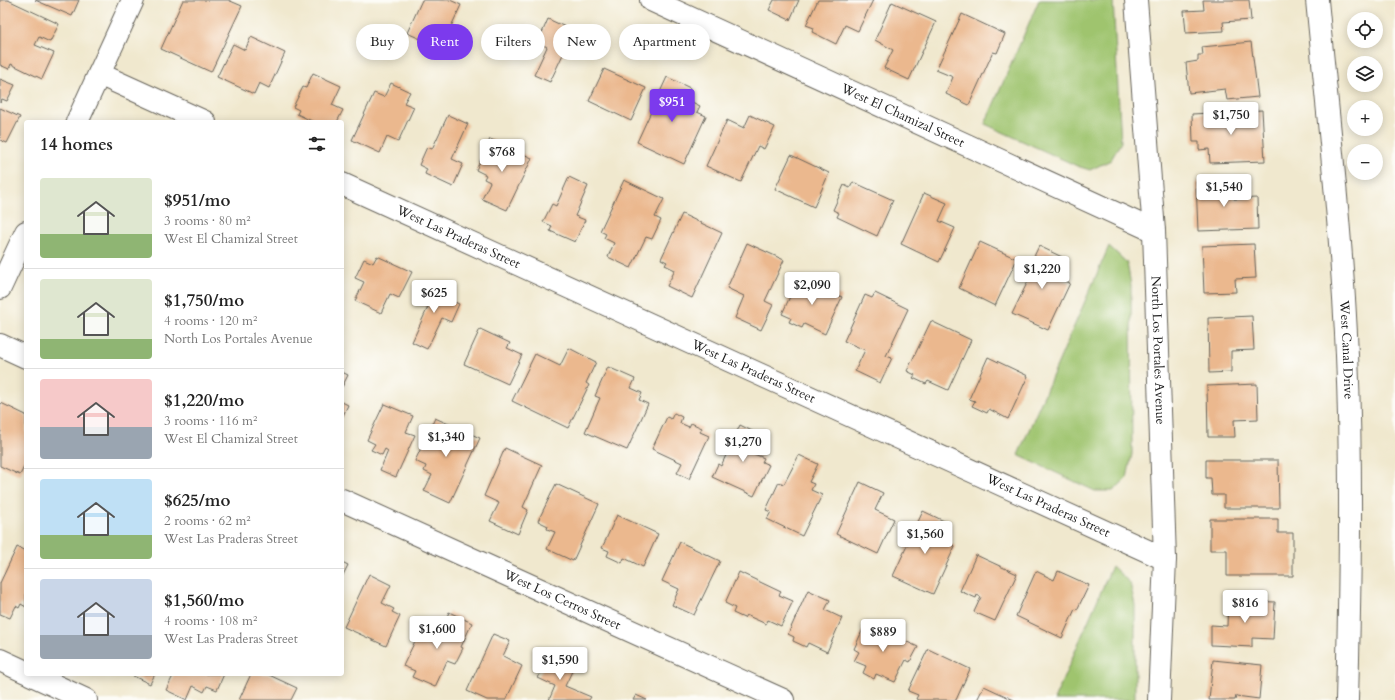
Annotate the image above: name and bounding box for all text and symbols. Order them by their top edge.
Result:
map controls [1347,12,1383,180]
button: locate [1347,12,1383,48]
chip: Buy [356,24,409,60]
chip: Rent [417,24,473,60]
chip: Filters [481,24,545,60]
chip: New [553,24,611,60]
chip: Apartment [619,24,710,60]
button: layers [1347,56,1383,92]
street label: West El Chamizal Street [837,79,967,152]
pin: $951 [648,89,696,123]
text: $951 [659,93,685,111]
button: + [1347,100,1383,136]
pin: $1,750 [1198,102,1264,136]
text: $1,750 [1212,106,1250,124]
text: 14 homes [40,133,113,156]
icon: filters [306,133,328,155]
pin: $768 [478,139,526,173]
text: $768 [489,143,515,161]
button: − [1347,144,1383,180]
pin: $1,540 [1191,174,1257,208]
text: $1,540 [1205,178,1243,196]
text: $951/mo [164,189,230,212]
icon: home [72,194,120,242]
street label: West Las Praderas Street [393,201,523,273]
text: 3 rooms · 80 m² [164,212,251,230]
text: West El Chamizal Street [164,230,298,248]
pin: $1,220 [1009,256,1075,290]
text: $1,220 [1023,260,1061,278]
pin: $2,090 [779,272,845,306]
text: $2,090 [793,276,831,294]
street label: North Los Portales Avenue [1147,276,1169,425]
pin: $625 [410,280,458,314]
text: $625 [421,284,447,302]
text: $1,750/mo [164,289,244,312]
icon: home [72,295,120,343]
street label: West Canal Drive [1335,299,1358,400]
text: 4 rooms · 120 m² [164,312,257,330]
text: North Los Portales Avenue [164,330,313,348]
street label: West Las Praderas Street [688,335,818,407]
text: $1,220/mo [164,389,244,412]
icon: home [72,395,120,443]
text: 3 rooms · 116 m² [164,412,257,430]
pin: $1,340 [413,424,479,458]
text: $1,340 [427,428,465,446]
pin: $1,270 [710,429,776,463]
text: West El Chamizal Street [164,430,298,448]
text: $1,270 [724,433,762,451]
street label: West Las Praderas Street [983,469,1113,542]
text: $625/mo [164,489,230,512]
icon: home [72,495,120,543]
text: 2 rooms · 62 m² [164,512,251,530]
pin: $1,560 [892,521,958,555]
text: $1,560 [906,525,944,543]
text: West Las Praderas Street [164,530,298,548]
street label: West Los Cerros Street [500,565,624,634]
text: $1,560/mo [164,589,244,612]
pin: $816 [1221,590,1269,624]
text: $816 [1232,594,1258,612]
icon: home [72,595,120,643]
text: 4 rooms · 108 m² [164,612,257,630]
pin: $1,600 [404,616,470,650]
pin: $889 [859,619,907,653]
text: $1,600 [418,620,456,638]
text: $889 [870,623,896,641]
text: West Las Praderas Street [164,630,298,648]
pin: $1,590 [527,647,593,681]
text: $1,590 [541,651,579,669]

